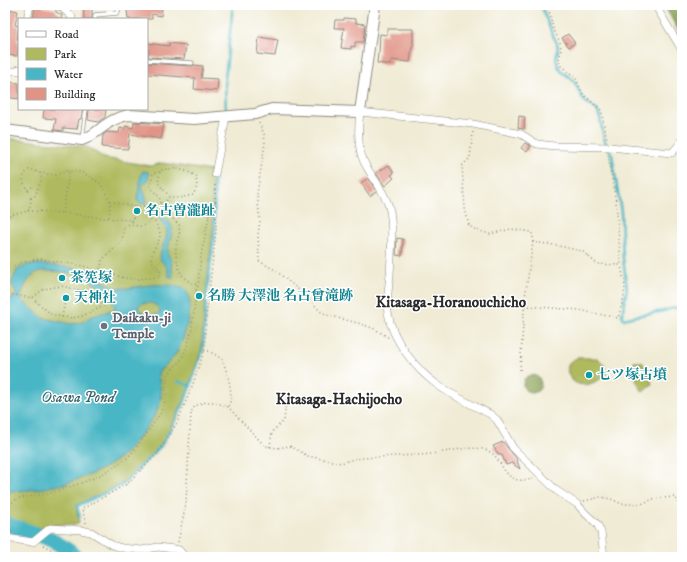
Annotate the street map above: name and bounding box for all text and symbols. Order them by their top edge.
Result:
legend [18,18,148,110]
text: Road [54,27,79,42]
text: Park [54,47,76,62]
text: Water [53,67,83,82]
text: Building [54,87,95,102]
place label: 名古曽瀧趾 [145,202,215,220]
marker: 名古曽瀧趾 [132,206,142,216]
place label: 茶筅塚 [70,269,112,287]
marker: 茶筅塚 [57,273,67,283]
place label: 名勝 大澤池 名古曾滝跡 [207,287,353,305]
place label: 天神社 [74,289,116,307]
marker: 名勝 大澤池 名古曾滝跡 [194,291,204,301]
marker: 天神社 [61,293,71,303]
district label: Kitasaga-Horanouchicho [376,293,527,312]
place label: Daikaku-ji Temple [111,309,172,343]
marker: Daikaku-ji Temple [99,321,109,331]
place label: 七ツ塚古墳 [597,366,667,384]
marker: 七ツ塚古墳 [584,370,594,380]
water label: Osawa Pond [41,388,118,407]
district label: Kitasaga-Hachijocho [276,390,403,409]

